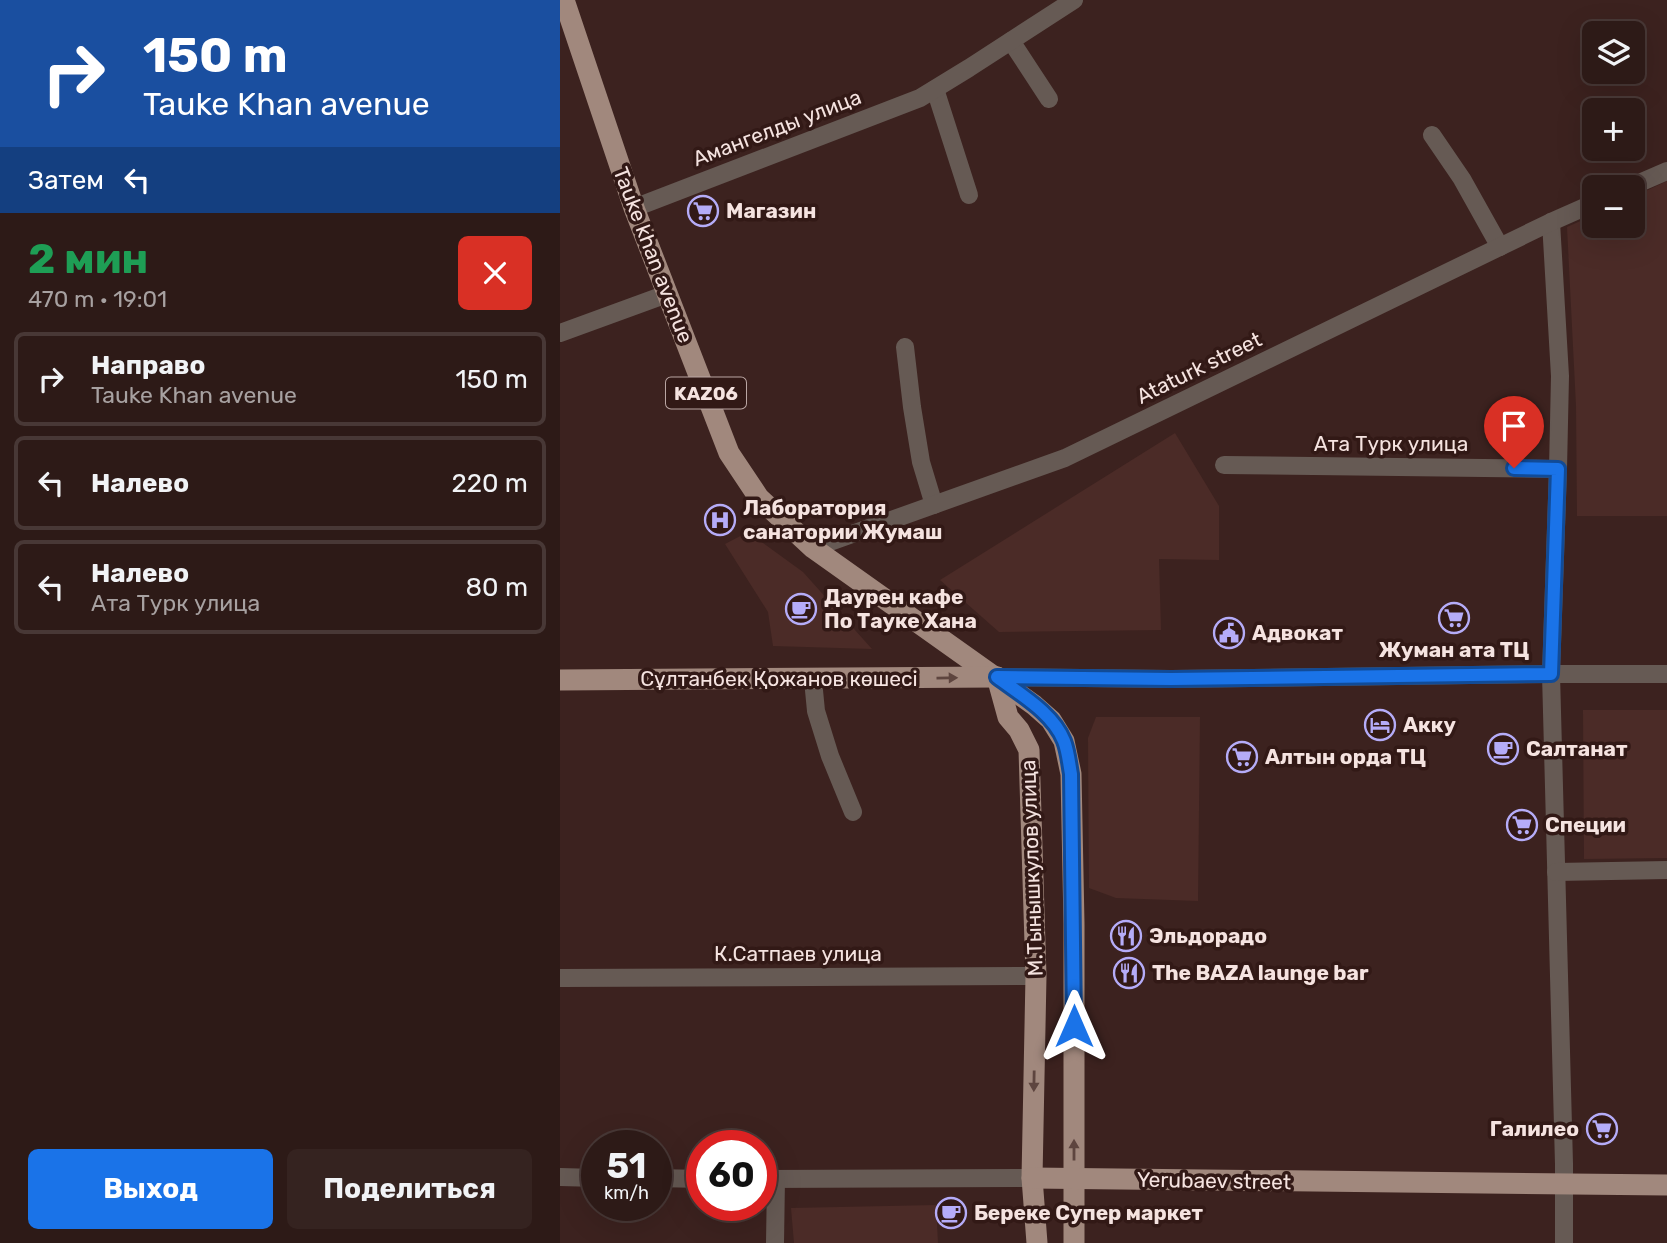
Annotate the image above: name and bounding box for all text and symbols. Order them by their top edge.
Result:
map controls [1582,21,1645,238]
button: layers [1582,21,1645,84]
text: 150 m [143,26,288,84]
icon: right [28,28,119,119]
street label: Амангелды улица [689,84,865,171]
text: Tauke Khan avenue [143,85,430,123]
button: + [1582,98,1645,161]
icon: left [118,161,156,199]
street label: Tauke khan avenue [608,163,699,346]
text: Затем [28,165,104,196]
button: − [1582,175,1645,238]
supermarket icon: Магазин [686,194,720,228]
place label: Магазин [726,198,816,223]
text: 2 мин [28,234,148,284]
button: close [458,236,532,310]
text: 470 m · 19:01 [28,285,167,313]
street label: Ataturk street [1132,326,1265,409]
text: Направо [91,350,205,381]
icon: right [32,360,70,398]
text: 150 m [455,364,528,395]
road number: KАZ06 [666,378,746,408]
text: Tauke Khan avenue [91,381,297,409]
pin [1484,396,1544,468]
icon: arrive [1495,407,1533,445]
street label: Ата Турк улица [1314,431,1468,456]
icon: left [32,464,70,502]
text: Налево [91,468,189,499]
text: 220 m [451,468,528,499]
place label: Лаборатория санатории Жумаш [743,495,942,544]
hospital icon: Лаборатория санатории Жумаш [703,503,737,537]
text: Налево [91,558,189,589]
icon: left [32,568,70,606]
text: 80 m [465,572,528,603]
place label: Даурен кафе По Тауке Хана [824,584,977,633]
text: Ата Турк улица [91,589,260,617]
cafe icon: Даурен кафе По Тауке Хана [784,592,818,626]
supermarket icon: Жуман ата ТЦ [1437,601,1471,635]
public building icon: Адвокат [1212,616,1246,650]
place label: Адвокат [1252,620,1343,645]
place label: Жуман ата ТЦ [1379,637,1529,662]
street label: Сұлтанбек Қожанов көшесі [640,666,918,691]
one-way arrow [936,672,958,684]
hotel icon: Акку [1363,708,1397,742]
place label: Акку [1403,712,1456,737]
cafe icon: Салтанат [1486,732,1520,766]
place label: Салтанат [1526,736,1628,761]
supermarket icon: Алтын орда ТЦ [1225,740,1259,774]
place label: Алтын орда ТЦ [1265,744,1426,769]
street label: М.Тынышкулов улица [1015,759,1048,977]
supermarket icon: Специи [1505,808,1539,842]
place label: Специи [1545,812,1626,837]
restaurant icon: Эльдорадо [1109,919,1143,953]
place label: Эльдорадо [1149,923,1267,948]
street label: К.Сатпаев улица [714,941,882,966]
restaurant icon: The BAZA launge bar [1112,956,1146,990]
place label: The BAZA launge bar [1152,960,1369,985]
position arrow [1037,989,1111,1063]
one-way arrow [1028,1070,1040,1092]
supermarket icon: Галилео [1585,1112,1619,1146]
place label: Галилео [1490,1116,1579,1141]
speed limit sign: 60 [686,1130,777,1221]
one-way arrow [1068,1139,1080,1161]
text: 51 [607,1145,646,1187]
button: Выход [28,1149,273,1229]
button: Поделиться [287,1149,532,1229]
street label: Yerubaev street [1137,1167,1291,1194]
text: km/h [604,1182,649,1204]
cafe icon: Береке Супер маркет [934,1196,968,1230]
place label: Береке Супер маркет [974,1200,1203,1225]

